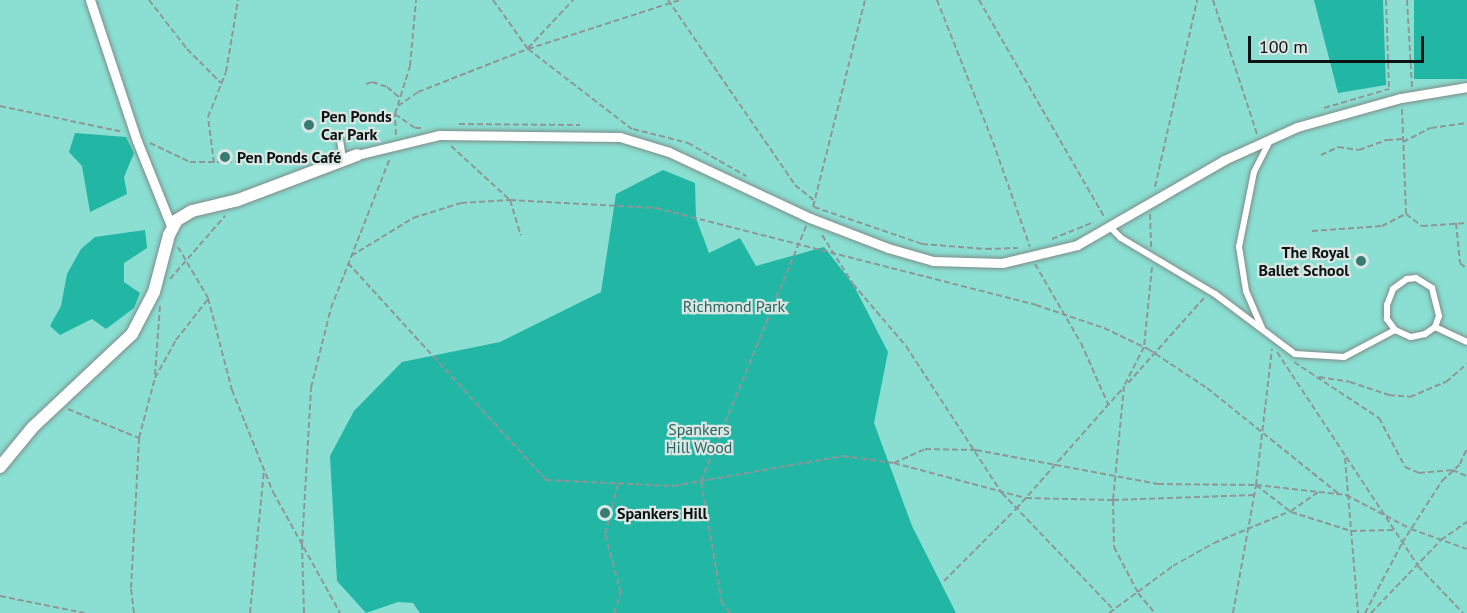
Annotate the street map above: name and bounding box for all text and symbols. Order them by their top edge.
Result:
scale bar [1251,24,1426,62]
text: 100 m [1259,35,1308,58]
place label: Pen Ponds Car Park [321,106,392,144]
marker: Pen Ponds Car Park [302,118,316,132]
place label: Pen Ponds Café [237,147,342,167]
marker: Pen Ponds Café [218,150,232,164]
place label: The Royal Ballet School [1258,242,1349,280]
marker: The Royal Ballet School [1354,254,1368,268]
park label: Richmond Park [683,296,785,316]
park label: Spankers Hill Wood [666,419,732,457]
place label: Spankers Hill [617,503,707,523]
marker: Spankers Hill [598,506,612,520]

